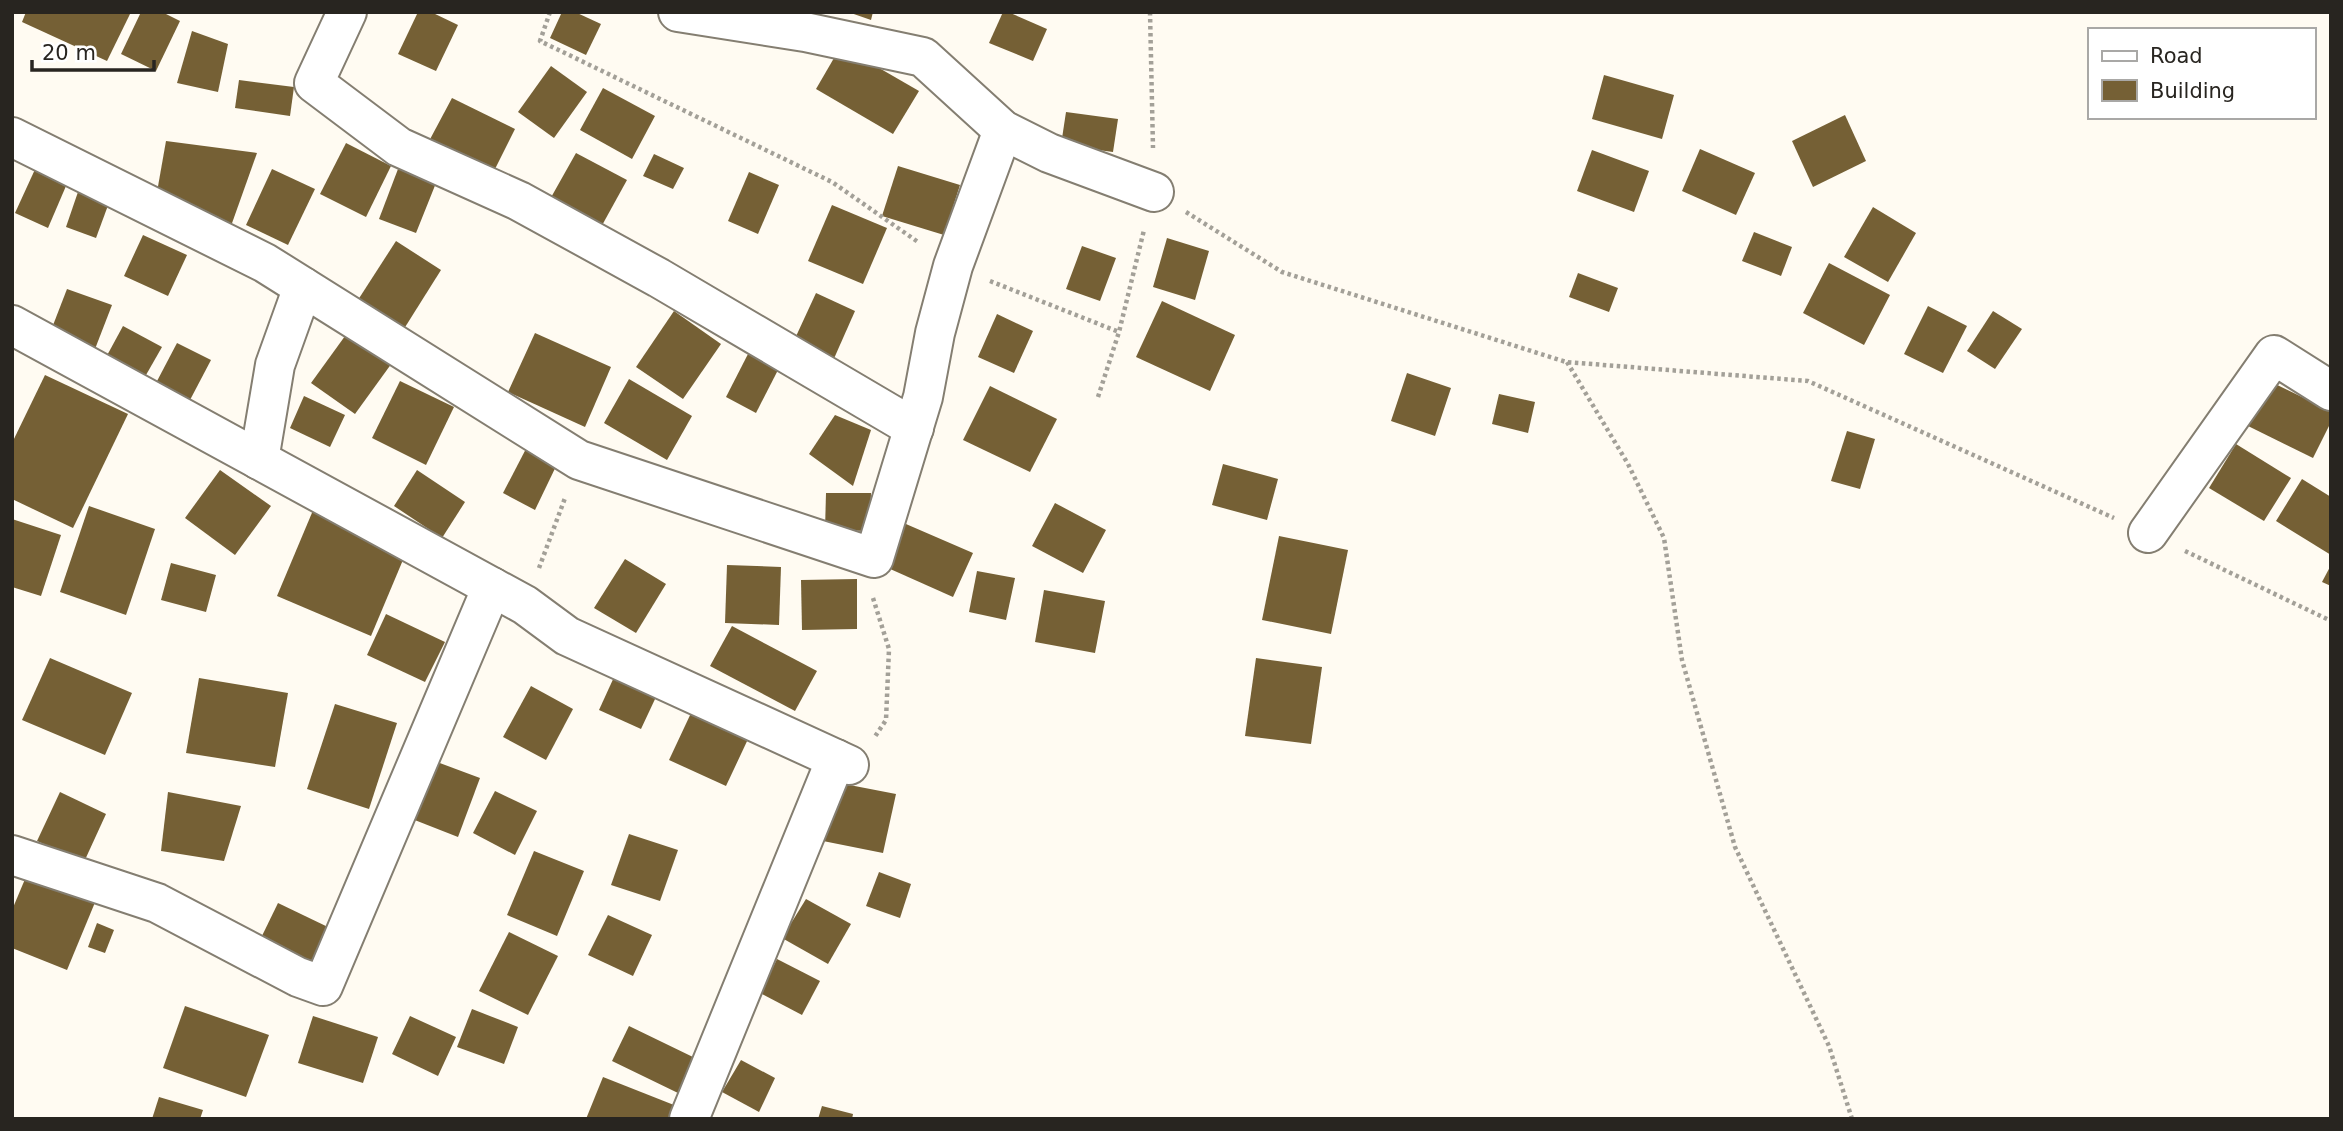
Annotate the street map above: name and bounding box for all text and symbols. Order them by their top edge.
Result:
scale bar [32,28,154,72]
legend [2088,28,2315,119]
text: 20 m [42,41,96,65]
text: Road [2150,44,2203,68]
text: Building [2150,79,2235,103]

